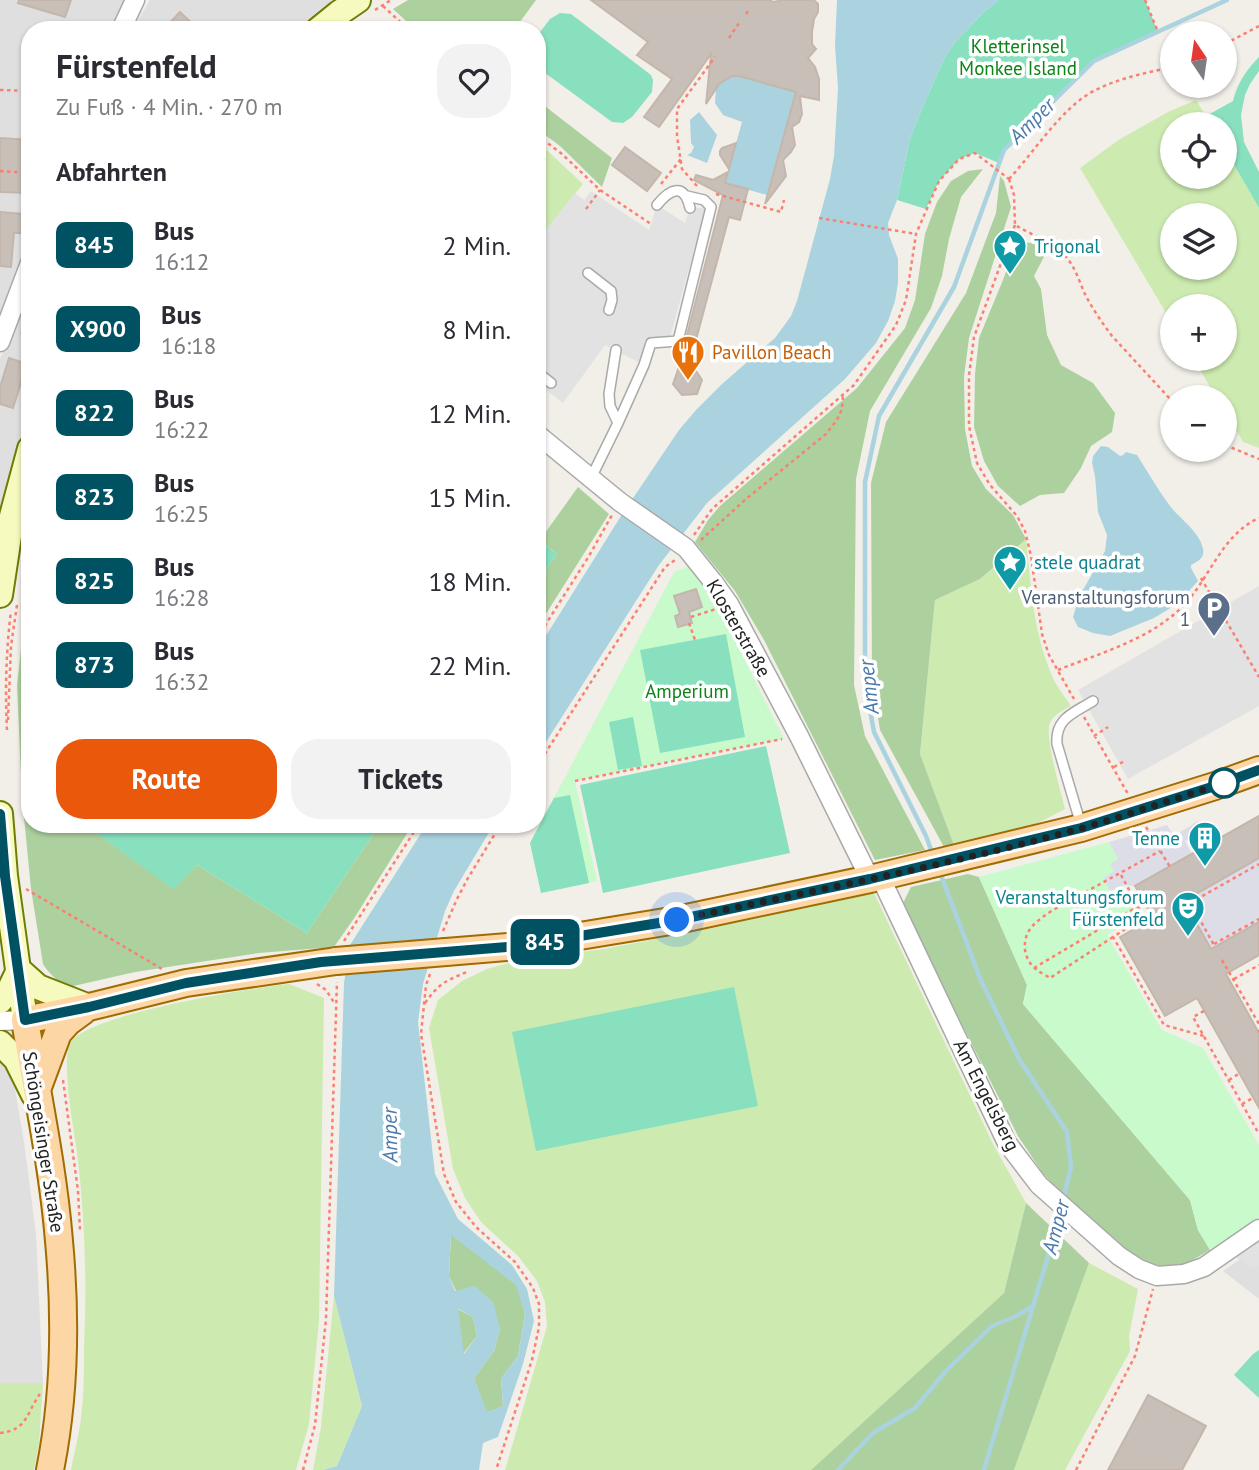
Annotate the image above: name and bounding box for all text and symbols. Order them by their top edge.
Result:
north arrow [1160,21,1237,98]
map controls [1160,21,1237,462]
park label: Kletterinsel Monkee Island [959,34,1077,80]
text: Fürstenfeld [56,44,217,87]
button: heart [437,44,511,118]
water label: Amper [1002,90,1062,150]
text: Zu Fuß · 4 Min. · 270 m [56,92,282,121]
button: locate [1160,112,1237,189]
text: Abfahrten [56,155,167,188]
button: layers [1160,203,1237,280]
text: Bus [154,214,194,247]
place icon: Trigonal [991,227,1029,276]
text: 845 [74,229,115,260]
text: 2 Min. [443,229,511,262]
place label: Trigonal [1034,234,1100,258]
text: 16:12 [154,247,209,276]
button: + [1160,294,1237,371]
text: Bus [161,298,201,331]
text: X900 [70,313,126,344]
text: 8 Min. [443,313,511,346]
text: 16:18 [161,331,216,360]
restaurant icon: Pavillon Beach [669,333,707,382]
place label: Pavillon Beach [712,340,832,364]
text: Bus [154,382,194,415]
button: − [1160,385,1237,462]
text: 822 [74,397,115,428]
text: 12 Min. [428,397,511,430]
text: 16:22 [154,415,209,444]
text: Bus [154,466,194,499]
text: 823 [74,481,115,512]
text: 15 Min. [428,481,511,514]
text: 16:25 [154,499,209,528]
place icon: stele quadrat [991,543,1029,592]
text: Bus [154,550,194,583]
place label: stele quadrat [1034,550,1141,574]
text: 825 [74,565,115,596]
text: 18 Min. [428,565,511,598]
street label: Klosterstraße [701,575,777,681]
text: 16:28 [154,583,209,612]
place label: Veranstaltungsforum 1 [1021,585,1190,631]
parking icon: Veranstaltungsforum 1 [1195,589,1233,638]
text: Bus [154,634,194,667]
text: 873 [74,649,115,680]
text: 22 Min. [428,649,511,682]
water label: Amper [852,656,885,717]
text: 16:32 [154,667,209,696]
park label: Amperium [645,679,729,703]
button: Route [56,739,277,819]
button: Tickets [291,739,511,819]
unlabelled marker [1209,768,1239,798]
building icon: Tenne [1186,819,1224,868]
place label: Tenne [1132,826,1180,850]
place label: Veranstaltungsforum Fürstenfeld [995,885,1164,931]
theatre icon: Veranstaltungsforum Fürstenfeld [1169,889,1207,938]
your location [659,902,694,937]
line badge: 845 [505,919,585,965]
text: 845 [525,926,565,957]
street label: Am Engelsberg [949,1035,1025,1155]
street label: Schöngeisinger Straße [18,1050,70,1234]
water label: Amper [375,1105,403,1164]
water label: Amper [1035,1195,1076,1258]

